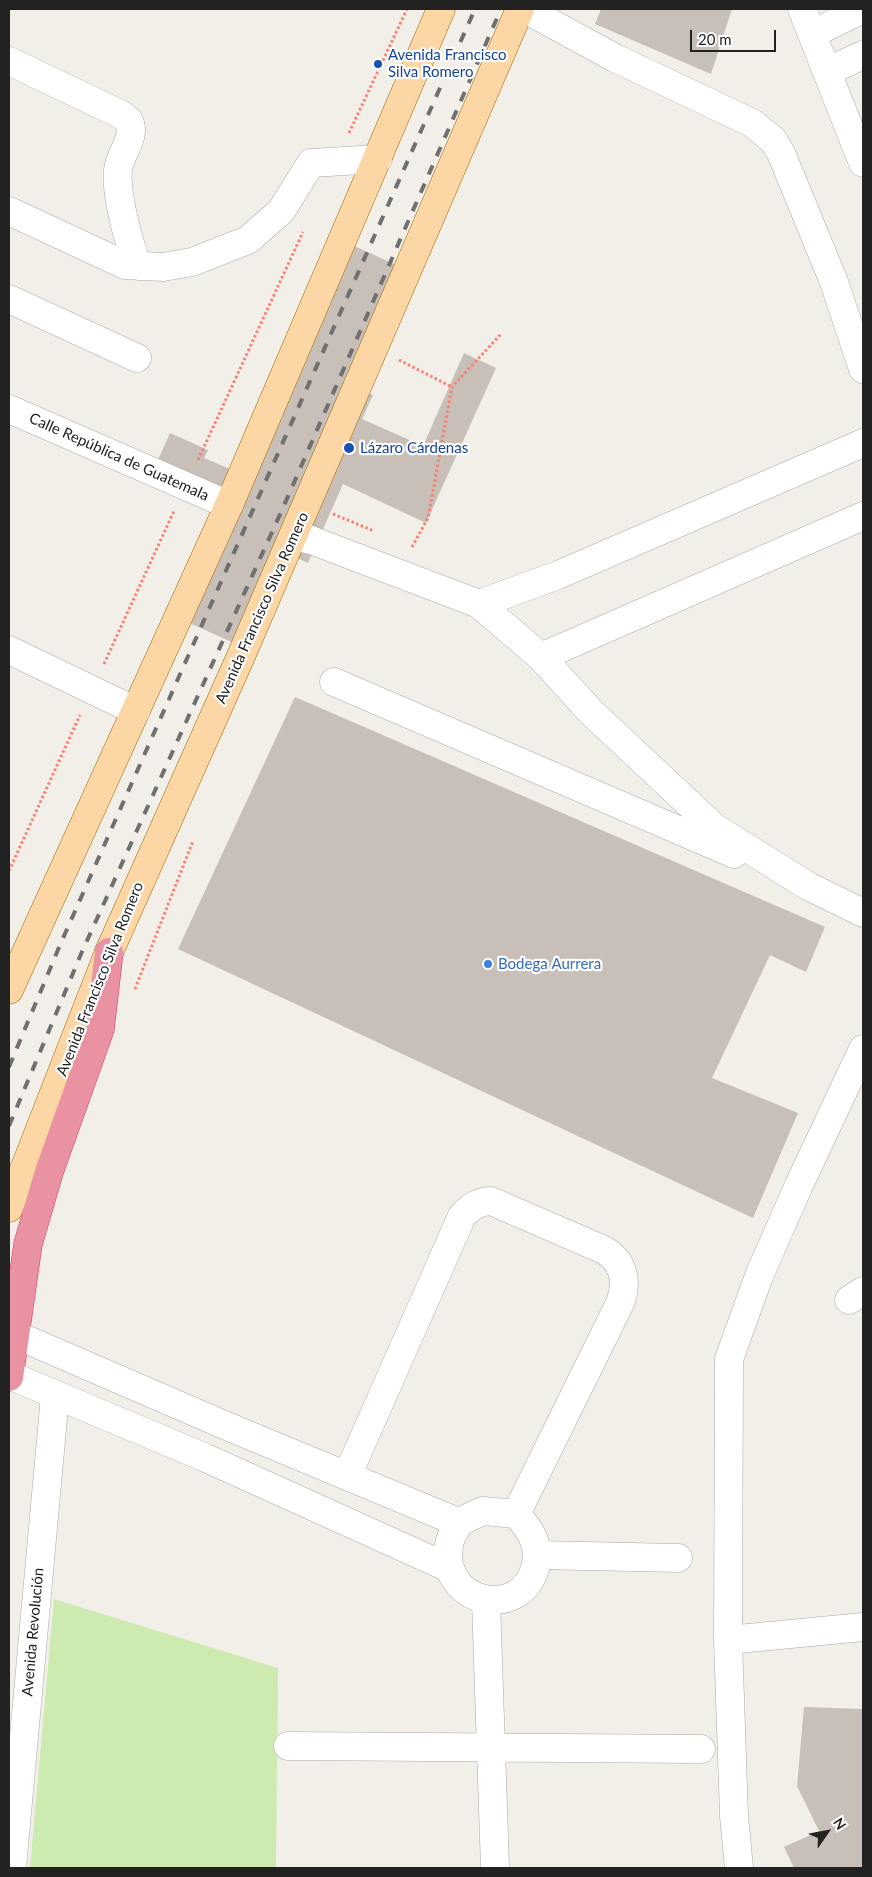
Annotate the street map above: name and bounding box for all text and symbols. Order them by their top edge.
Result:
scale bar [692,20,778,52]
text: 20 m [698,30,732,48]
place label: Avenida Francisco Silva Romero [388,46,506,81]
marker: Avenida Francisco Silva Romero [372,58,384,70]
street label: Calle República de Guatemala [26,409,212,505]
place label: Lázaro Cárdenas [360,439,468,457]
marker: Lázaro Cárdenas [342,441,356,455]
street label: Avenida Francisco Silva Romero [212,509,312,707]
street label: Avenida Francisco Silva Romero [53,879,147,1079]
place label: Bodega Aurrera [498,955,601,973]
marker: Bodega Aurrera [482,958,494,970]
street label: Avenida Revolución [18,1567,48,1697]
north arrow [802,1807,852,1857]
text: N [830,1814,850,1833]

